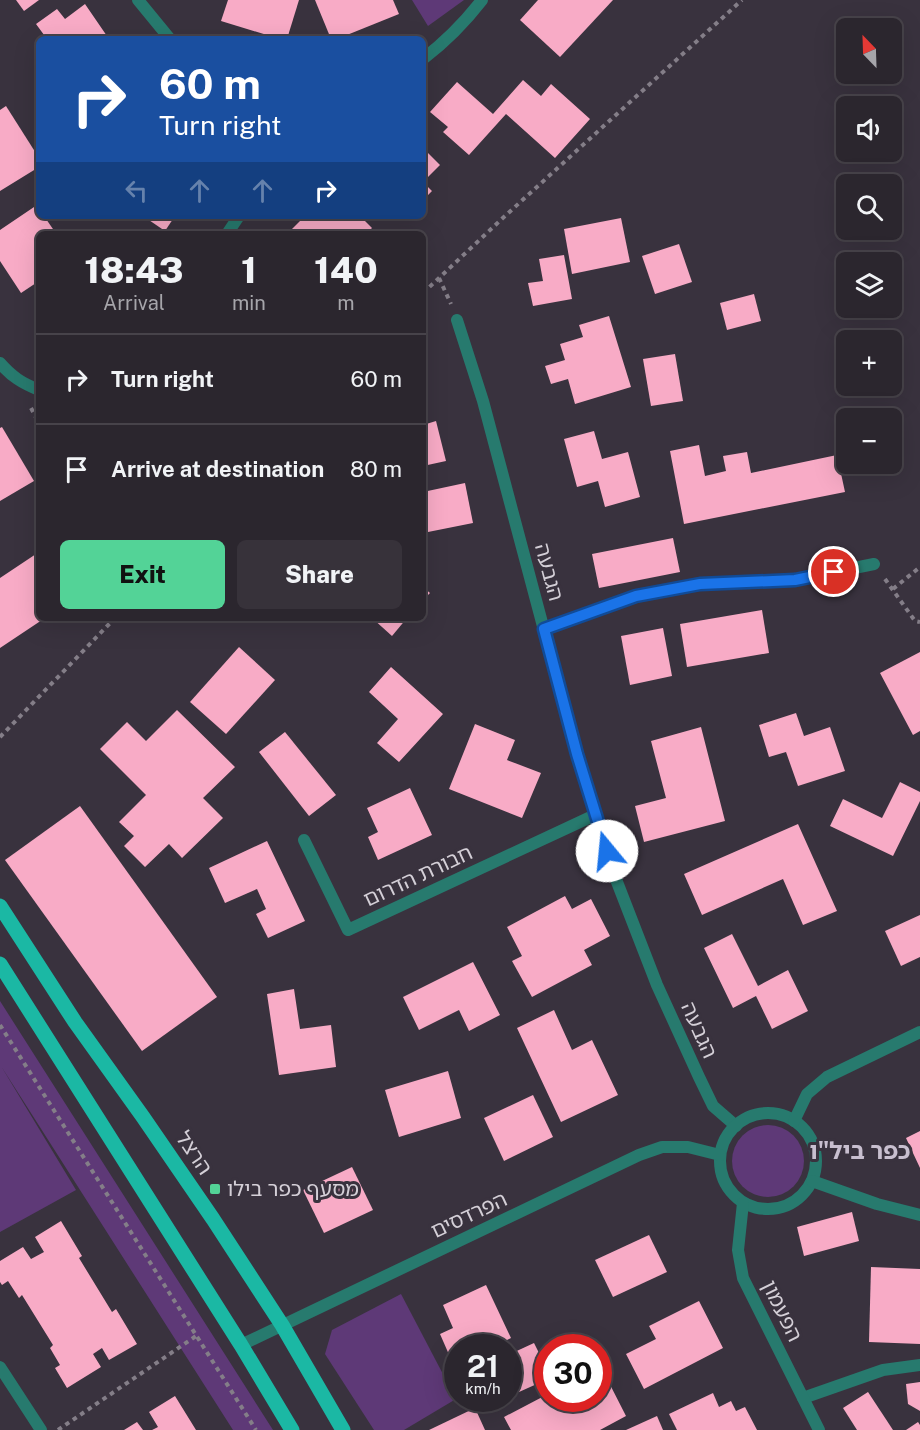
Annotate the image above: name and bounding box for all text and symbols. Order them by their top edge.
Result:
north arrow [836,18,902,84]
map controls [836,18,902,474]
text: 60 m [159,59,261,108]
icon: right [60,60,138,138]
button: sound [836,96,902,162]
text: Turn right [159,109,282,141]
icon: left [120,174,153,207]
icon: ahead [183,174,216,207]
icon: ahead [246,174,279,207]
icon: right [309,174,342,207]
button: search [836,174,902,240]
text: 18:43 [84,249,184,291]
text: 1 [241,249,257,291]
text: 140 [314,249,378,291]
button: layers [836,252,902,318]
text: Arrival [103,291,165,315]
text: min [232,291,266,315]
text: m [337,291,355,315]
button: + [836,330,902,396]
icon: right [60,363,93,396]
text: Turn right [111,366,214,392]
text: 60 m [351,366,402,392]
button: − [836,408,902,474]
icon: arrive [60,453,93,486]
text: Arrive at destination [111,456,324,482]
text: 80 m [350,456,402,482]
button: Exit [60,540,225,609]
button: Share [237,540,402,609]
street label: הגבעה [530,540,569,603]
pin [808,546,859,597]
icon: arrive [817,555,850,588]
position arrow [575,819,639,883]
street label: חבורת הדרום [359,839,476,912]
street label: הגבעה [676,998,723,1062]
street label: הרצל [171,1126,218,1179]
district label: כפר ביל"ו [810,1136,910,1164]
place label: מסעף כפר בילו [227,1176,359,1201]
marker: מסעף כפר בילו [208,1182,222,1196]
street label: הפרדסים [427,1186,511,1243]
street label: הפעמון [757,1276,808,1346]
speed limit sign: 30 [534,1334,612,1412]
text: 21 [467,1348,499,1384]
text: km/h [465,1380,501,1397]

